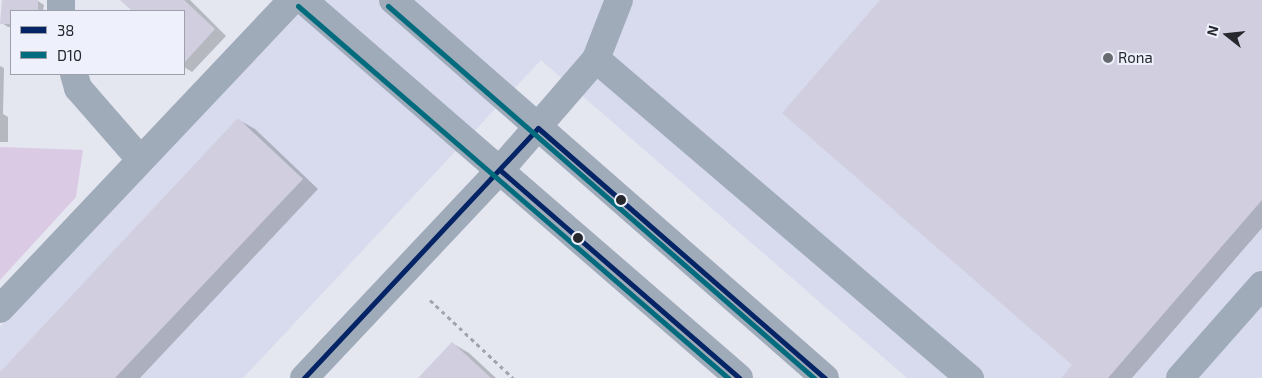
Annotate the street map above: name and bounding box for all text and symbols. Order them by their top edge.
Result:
legend [10,10,185,75]
north arrow [1202,10,1252,60]
text: 38 [57,21,74,39]
text: N [1203,24,1222,38]
text: D10 [57,46,82,64]
place label: Rona [1118,49,1153,67]
marker: Rona [1102,52,1114,64]
unlabelled marker [616,195,626,205]
unlabelled marker [573,233,583,243]

